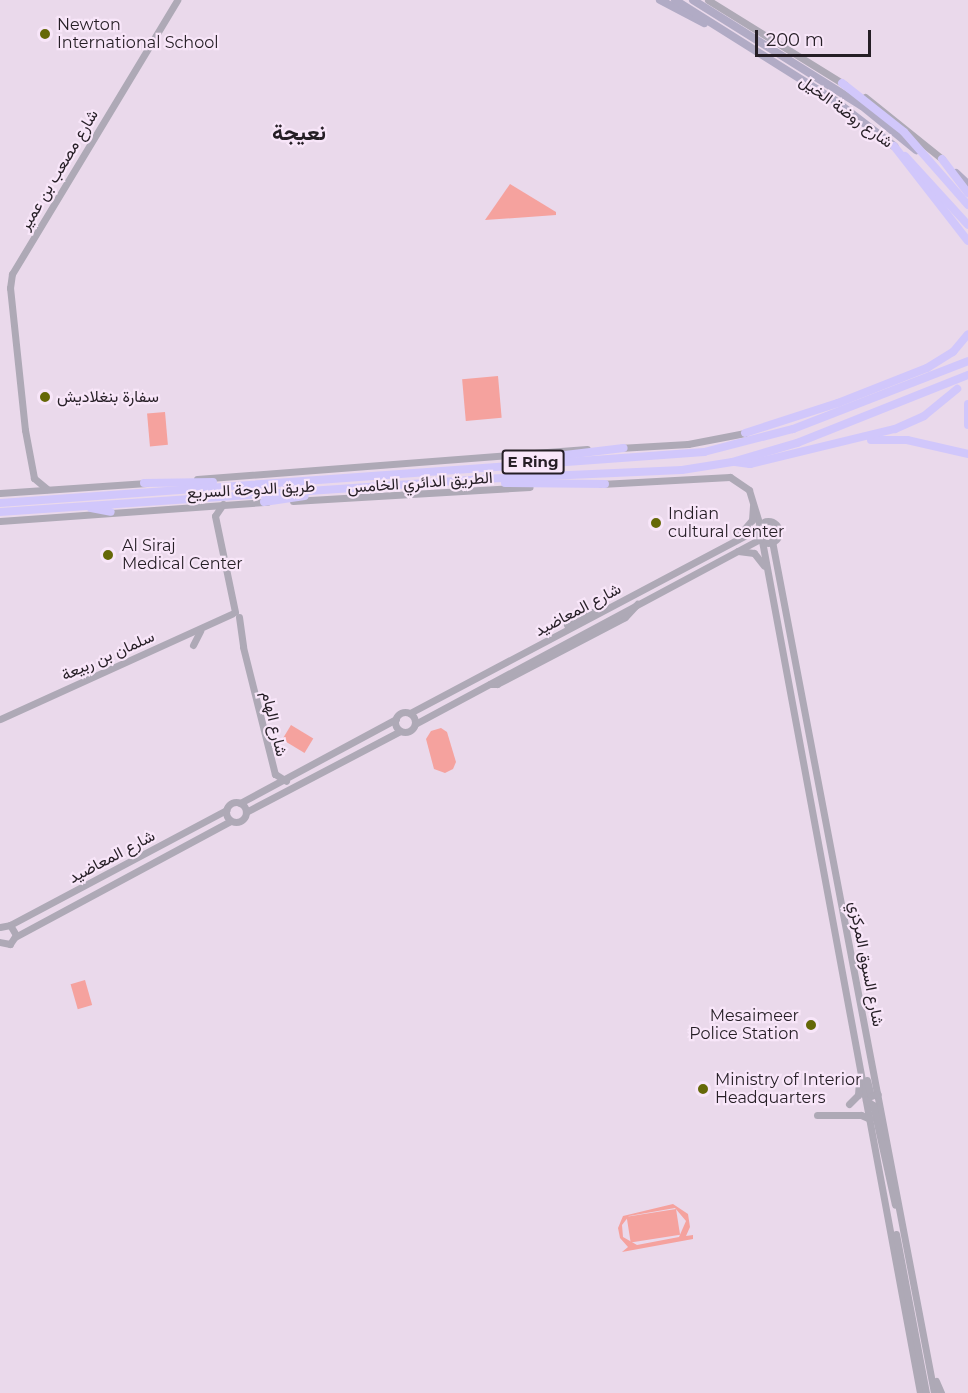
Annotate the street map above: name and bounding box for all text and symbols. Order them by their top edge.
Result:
place label: Newton International School [57,15,219,53]
scale bar [758,18,874,56]
marker: Newton International School [38,27,52,41]
text: 200 m [766,29,824,51]
street label: شارع روضة الخيل [796,72,896,152]
street label: شارع مصعب بن عمير [15,106,103,234]
district label: نعيجة [272,120,326,146]
place label: سفارة بنغلاديش [57,387,159,407]
marker: سفارة بنغلاديش [38,390,52,404]
road number: E Ring [502,450,564,474]
street label: الطريق الدائري الخامس [347,468,493,498]
street label: طريق الدوحة السريع [186,477,316,503]
place label: Indian cultural center [668,504,784,542]
marker: Indian cultural center [649,516,663,530]
place label: Al Siraj Medical Center [122,536,243,574]
marker: Al Siraj Medical Center [99,546,117,564]
street label: شارع المعاضيد [532,579,624,641]
street label: سلمان بن ربيعة [59,627,157,685]
street label: شارع الهام [257,690,291,758]
street label: شارع المعاضيد [66,826,158,888]
street label: شارع السوق المركزي [844,900,888,1028]
place label: Mesaimeer Police Station [689,1006,799,1044]
marker: Mesaimeer Police Station [804,1018,818,1032]
place label: Ministry of Interior Headquarters [715,1070,861,1108]
marker: Ministry of Interior Headquarters [696,1082,710,1096]

